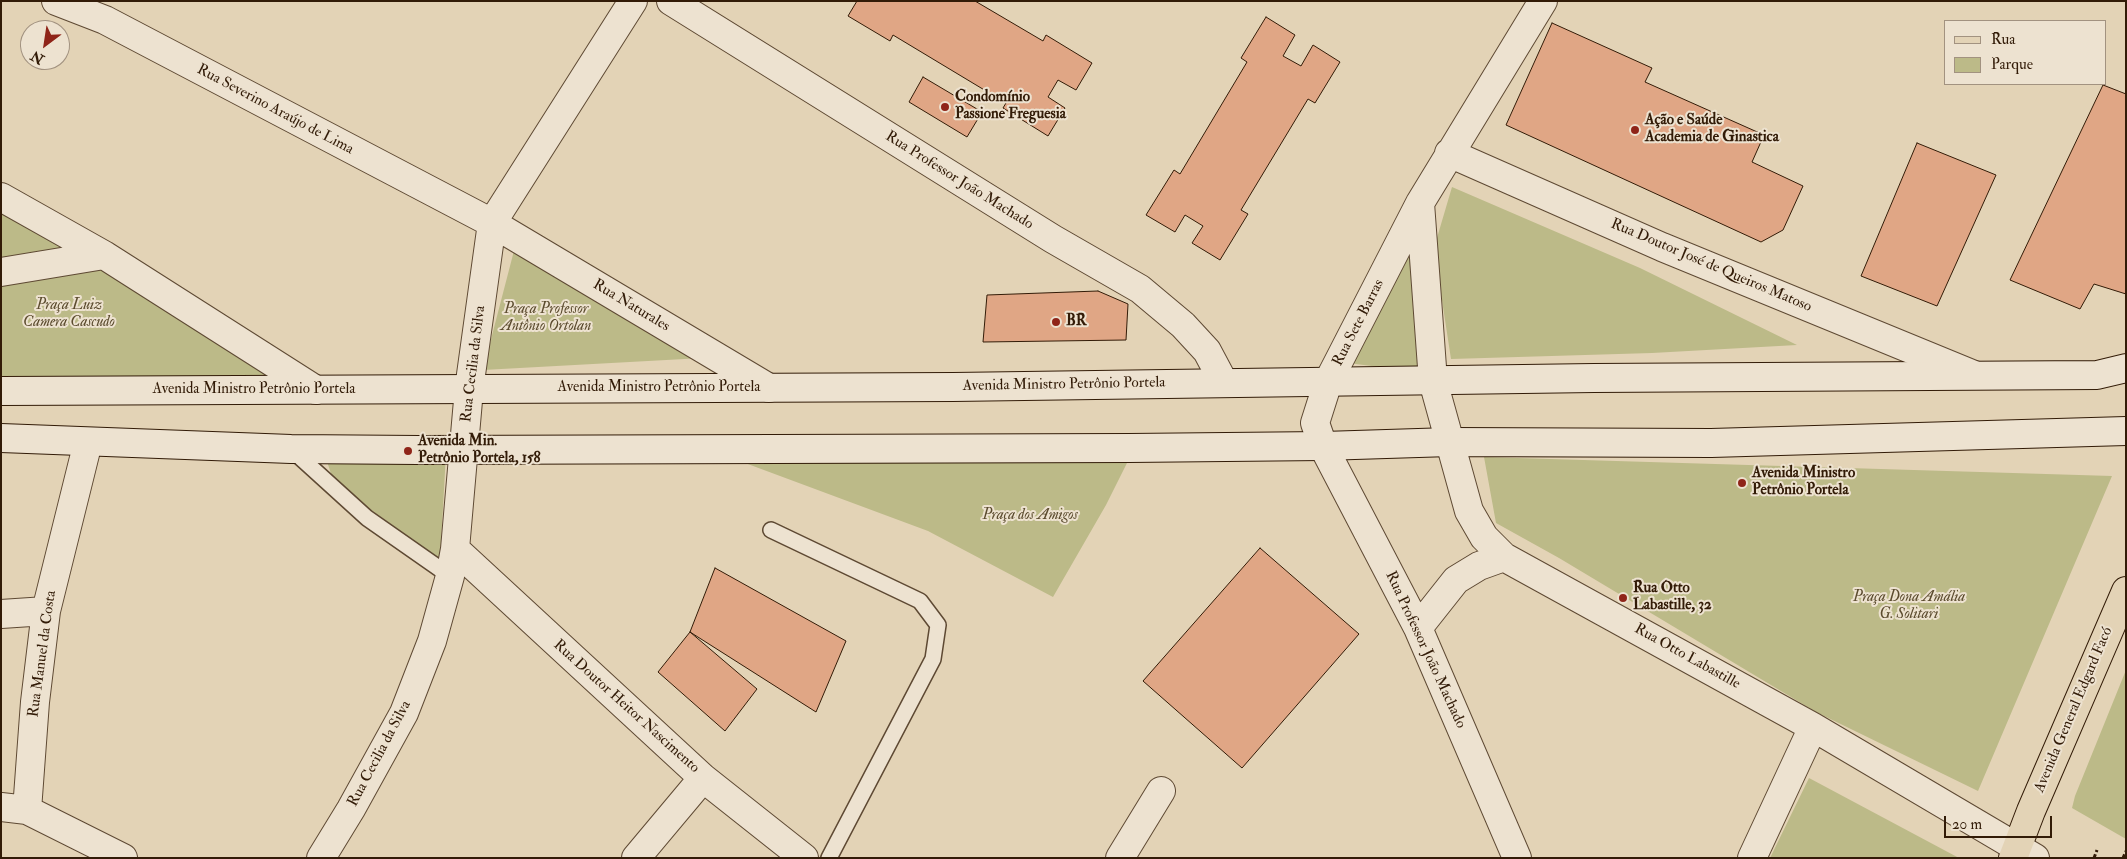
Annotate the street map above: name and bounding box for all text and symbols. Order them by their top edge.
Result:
north arrow [20,20,70,70]
legend [1944,20,2107,85]
text: Rua [1991,30,2016,49]
text: N [28,47,47,68]
text: Parque [1991,55,2033,74]
street label: Rua Severino Araújo de Lima [194,61,356,159]
place label: Condomínio Passione Freguesia [955,89,1066,124]
marker: Condomínio Passione Freguesia [939,101,951,113]
place label: Ação e Saúde Academia de Ginastica [1645,112,1779,147]
marker: Ação e Saúde Academia de Ginastica [1629,124,1641,136]
street label: Rua Professor João Machado [882,128,1036,234]
street label: Rua Doutor José de Queiros Matoso [1608,215,1814,317]
street label: Rua Naturales [589,276,673,336]
street label: Rua Sete Barras [1329,277,1389,369]
park label: Praça Luiz Camera Cascudo [23,297,115,332]
park label: Praça Professor Antônio Ortolan [501,301,591,336]
street label: Rua Cecilia da Silva [458,305,490,423]
place label: BR [1066,313,1086,331]
marker: BR [1050,316,1062,328]
street label: Avenida Ministro Petrônio Portela [962,374,1166,396]
street label: Avenida Ministro Petrônio Portela [558,379,760,397]
street label: Avenida Ministro Petrônio Portela [153,381,355,399]
place label: Avenida Min. Petrônio Portela, 158 [418,433,541,468]
marker: Avenida Min. Petrônio Portela, 158 [402,445,414,457]
place label: Avenida Ministro Petrônio Portela [1752,465,1855,500]
marker: Avenida Ministro Petrônio Portela [1736,477,1748,489]
park label: Praça dos Amigos [982,507,1078,525]
street label: Rua Professor João Machado [1381,569,1469,731]
place label: Rua Otto Labastille, 32 [1633,580,1712,615]
street label: Rua Manuel da Costa [25,589,61,719]
park label: Praça Dona Amália G. Solitari [1853,589,1965,624]
marker: Rua Otto Labastille, 32 [1617,592,1629,604]
street label: Rua Otto Labastille [1631,620,1743,694]
street label: Avenida General Edgard Facó [2031,625,2117,795]
street label: Rua Doutor Heitor Nascimento [549,637,703,777]
street label: Rua Cecilia da Silva [344,698,416,810]
scale bar [1947,806,2054,838]
text: 20 m [1952,815,1982,834]

